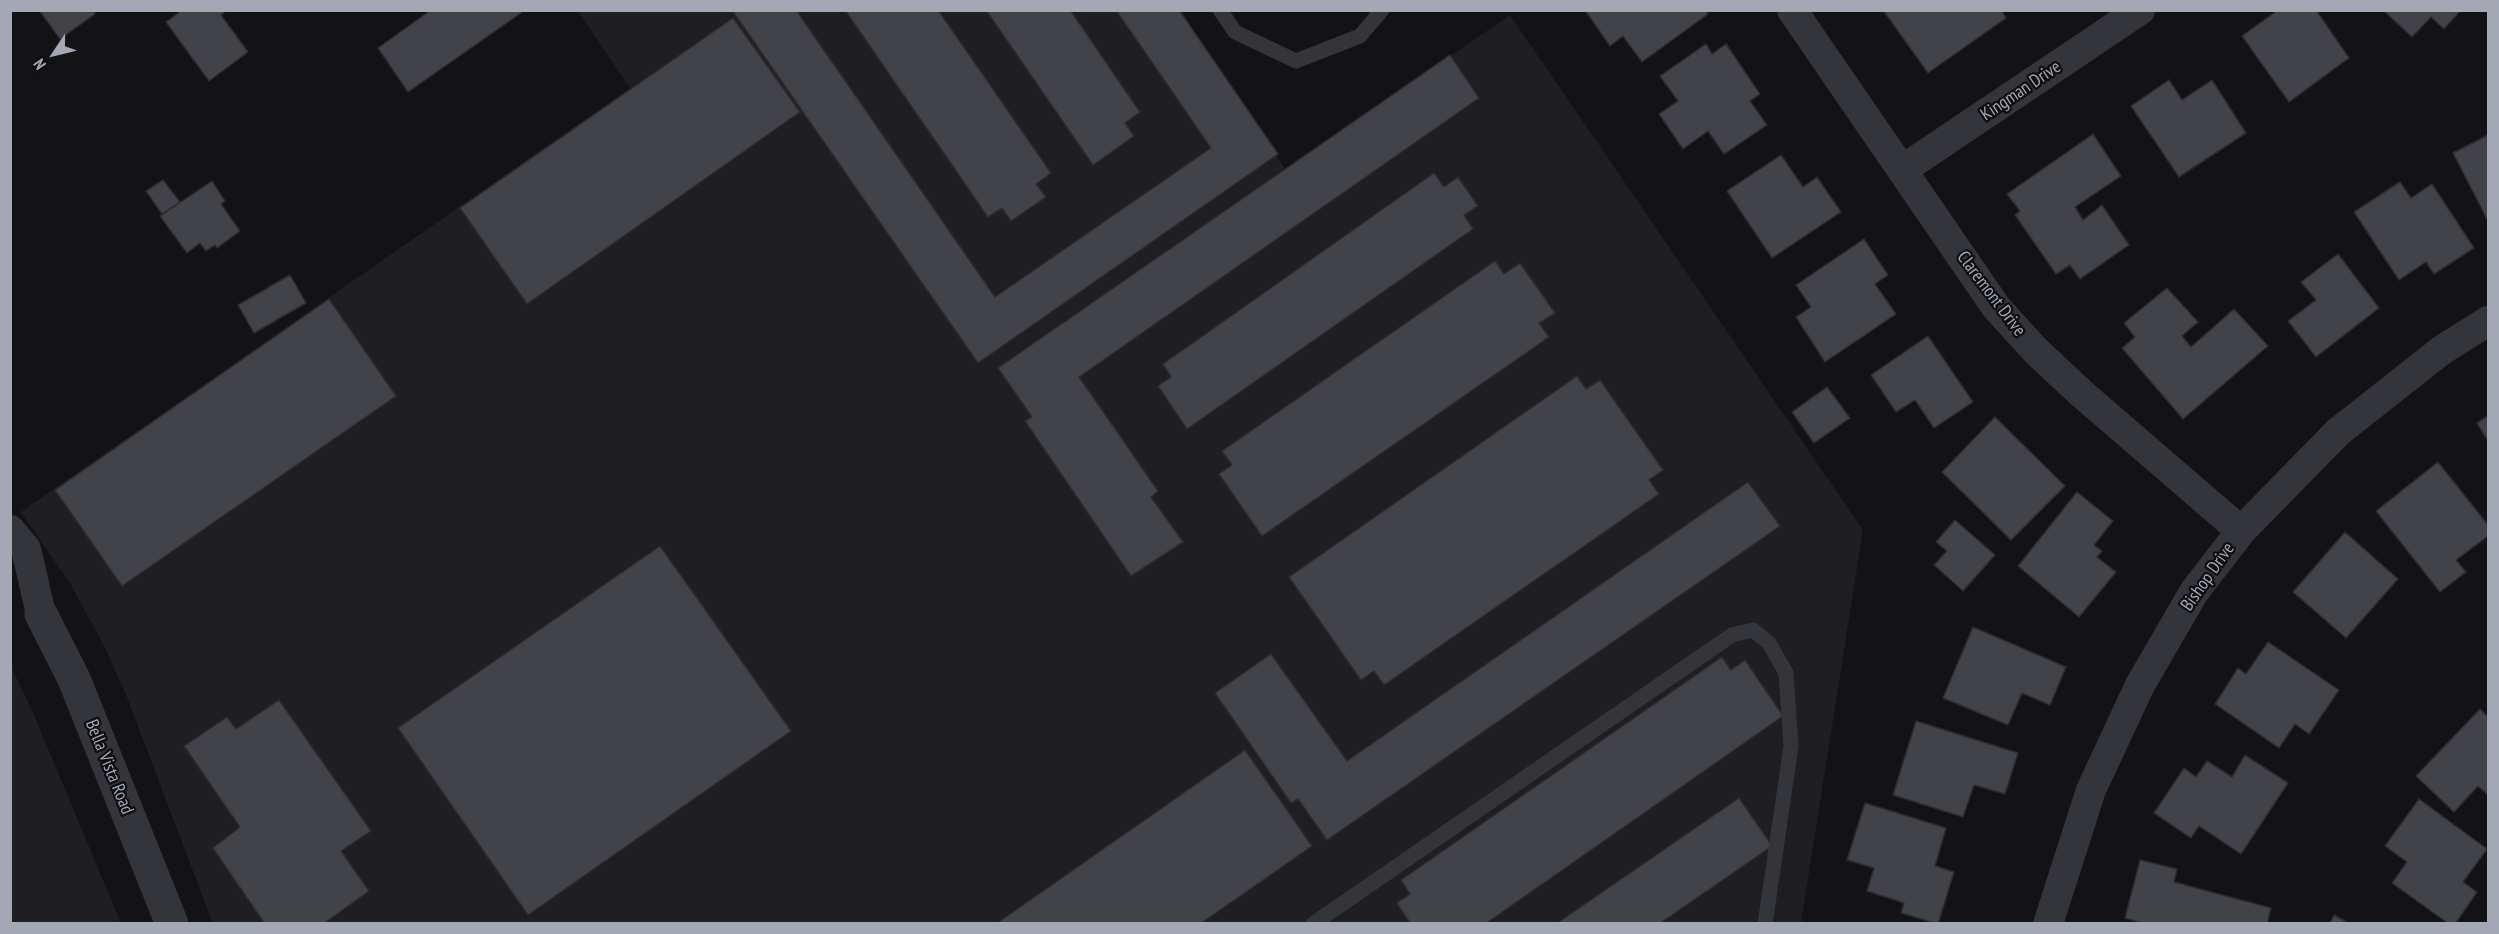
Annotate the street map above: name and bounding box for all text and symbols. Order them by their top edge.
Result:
north arrow [24,24,84,84]
text: N [29,55,50,74]
street label: Kingman Drive [1977,56,2065,126]
street label: Claremont Drive [1952,247,2030,341]
street label: Bishop Drive [2177,539,2239,615]
street label: Bella Vista Road [80,716,138,818]

